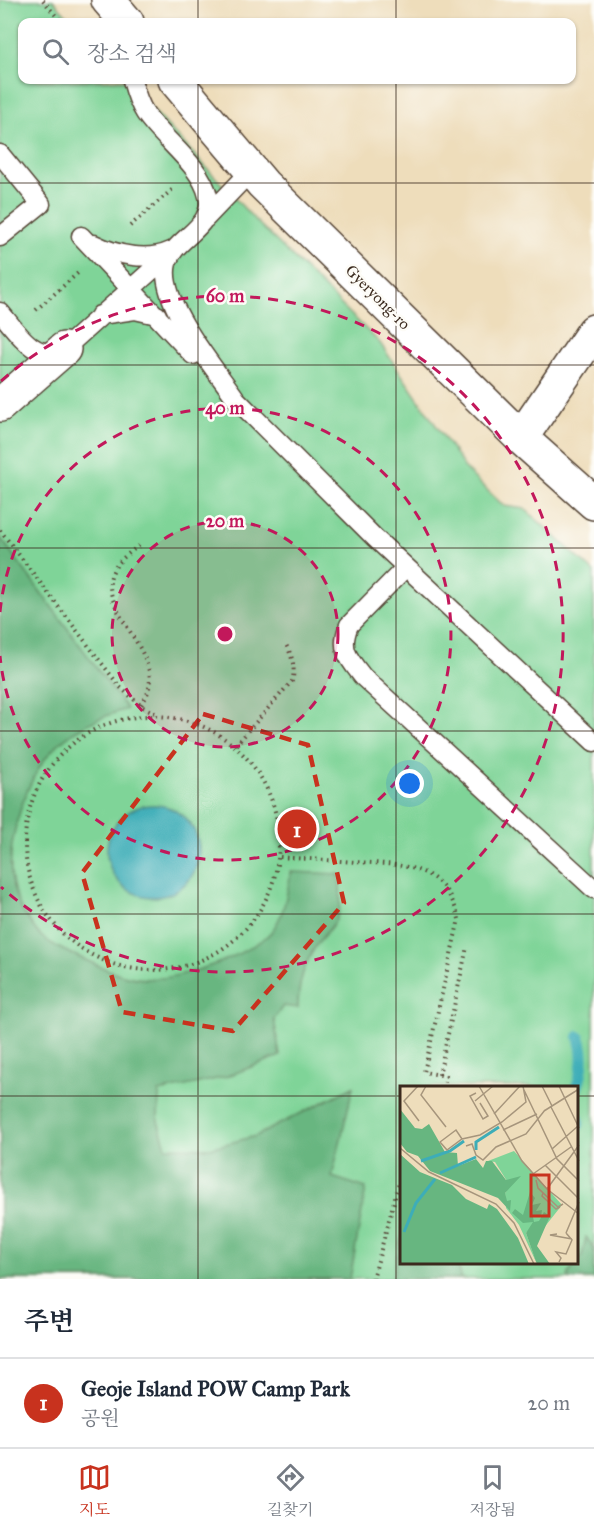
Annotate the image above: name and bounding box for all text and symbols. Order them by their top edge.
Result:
search box [18,18,576,84]
icon: search [39,35,72,68]
text: 장소 검색 [87,40,177,67]
street label: Gyeryong-ro [341,261,414,334]
text: 60 m [206,285,245,307]
text: 40 m [205,397,246,420]
text: 20 m [206,510,245,532]
centre of rings [215,624,235,644]
your location [395,769,424,798]
pin: 1 [278,806,316,852]
inset map [400,1086,579,1264]
text: 주변 [24,1305,74,1337]
text: Geoje Island POW Camp Park [81,1375,350,1402]
text: 1 [40,1391,47,1415]
text: 20 m [527,1391,570,1415]
text: 공원 [81,1406,120,1430]
tab: 지도 [78,1461,111,1520]
tab: 길찾기 [267,1461,313,1520]
tab: 저장됨 [470,1461,516,1520]

